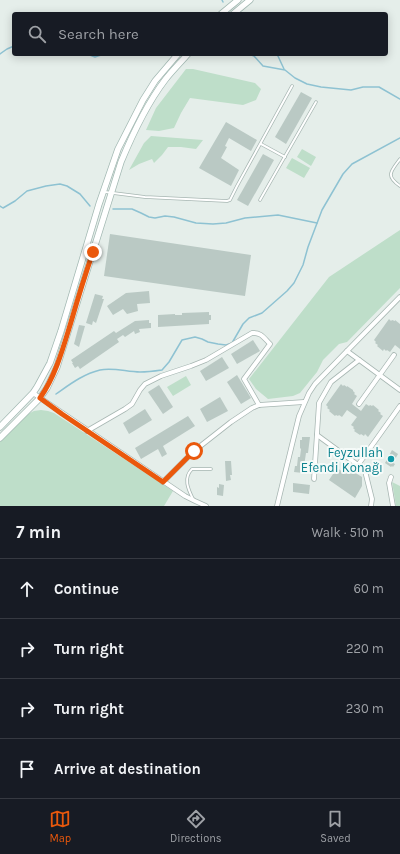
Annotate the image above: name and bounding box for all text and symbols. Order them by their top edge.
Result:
search box [12,12,388,56]
icon: search [26,23,48,45]
text: Search here [58,25,139,43]
route end [84,243,102,261]
route start [185,442,203,460]
place label: Feyzullah Efendi Konağı [301,445,383,475]
marker: Feyzullah Efendi Konağı [386,454,396,464]
text: 7 min [16,522,61,542]
text: Walk · 510 m [312,525,384,540]
icon: ahead [16,578,38,600]
text: Continue [54,580,119,598]
text: 60 m [354,581,384,596]
icon: right [16,638,38,660]
text: Turn right [54,640,124,658]
text: 220 m [346,641,384,656]
icon: right [16,698,38,720]
text: Turn right [54,700,124,718]
text: 230 m [346,701,384,716]
icon: arrive [16,758,38,780]
text: Arrive at destination [54,760,201,778]
tab: Map [49,808,71,845]
tab: Directions [170,808,222,845]
tab: Saved [320,808,351,845]

